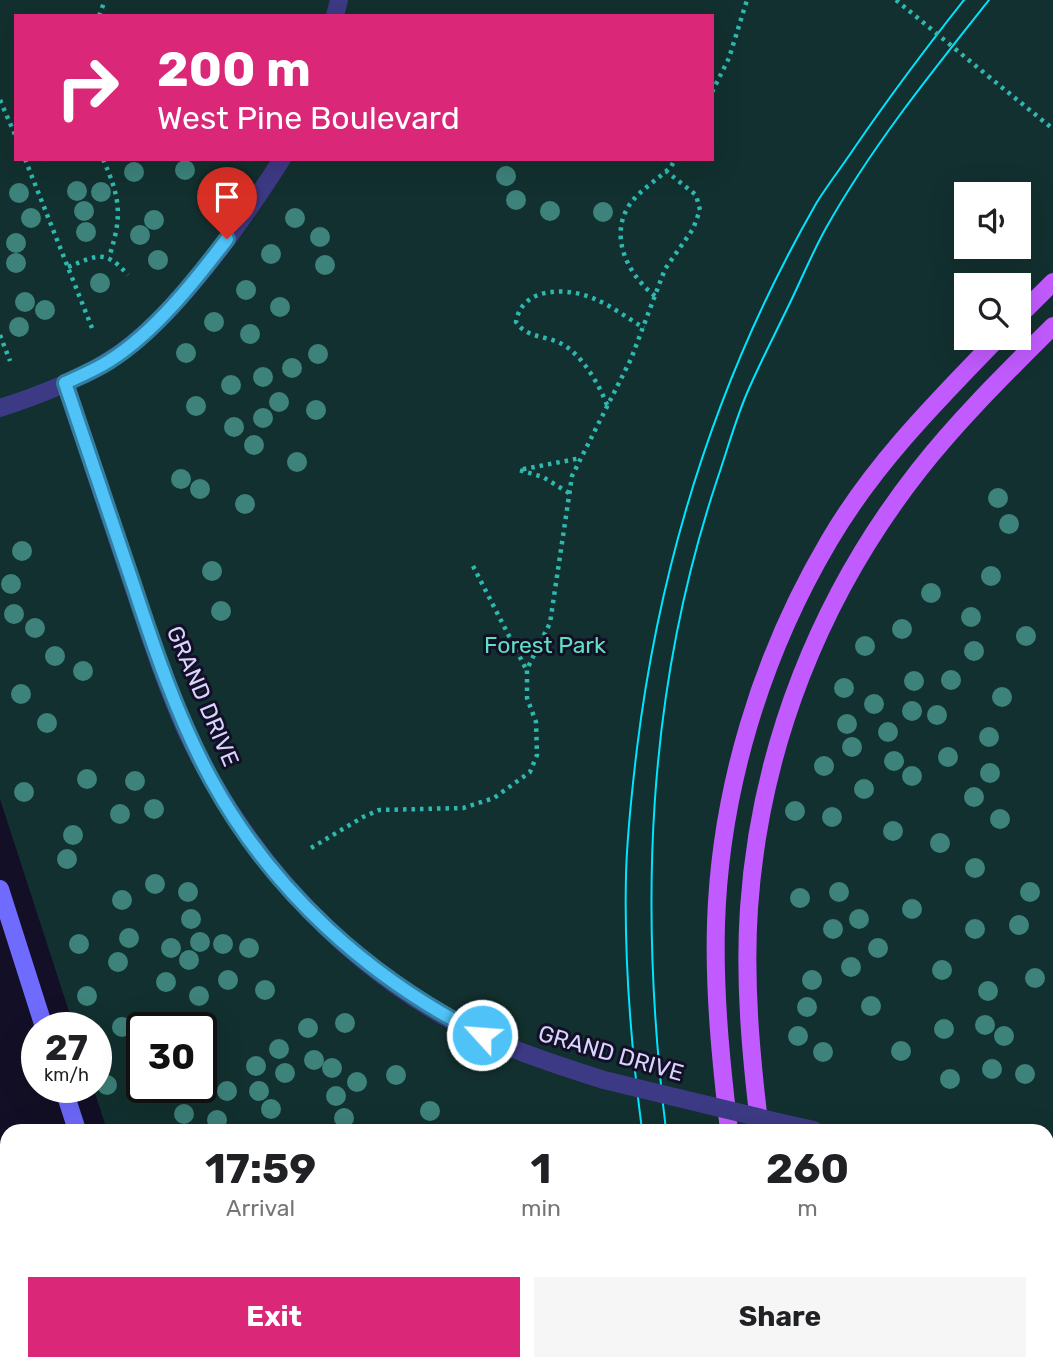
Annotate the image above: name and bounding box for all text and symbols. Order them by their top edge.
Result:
text: 200 m [157,40,311,98]
icon: right [42,42,133,133]
text: West Pine Boulevard [157,99,460,137]
pin [197,167,257,239]
icon: arrive [208,178,246,216]
map controls [954,182,1031,350]
button: sound [954,182,1031,259]
button: search [954,273,1031,350]
street label: GRAND DRIVE [161,622,245,770]
park label: Forest Park [484,631,606,659]
position arrow [445,998,519,1072]
speed limit sign: 30 [126,1012,217,1103]
street label: GRAND DRIVE [535,1019,687,1087]
text: 27 [45,1027,88,1069]
text: km/h [44,1064,89,1086]
text: 17:59 [205,1144,316,1194]
text: 1 [531,1144,551,1194]
text: 260 [766,1144,849,1194]
text: Arrival [226,1194,295,1222]
text: min [521,1194,561,1222]
text: m [797,1194,818,1222]
button: Exit [28,1277,520,1357]
button: Share [534,1277,1026,1357]

